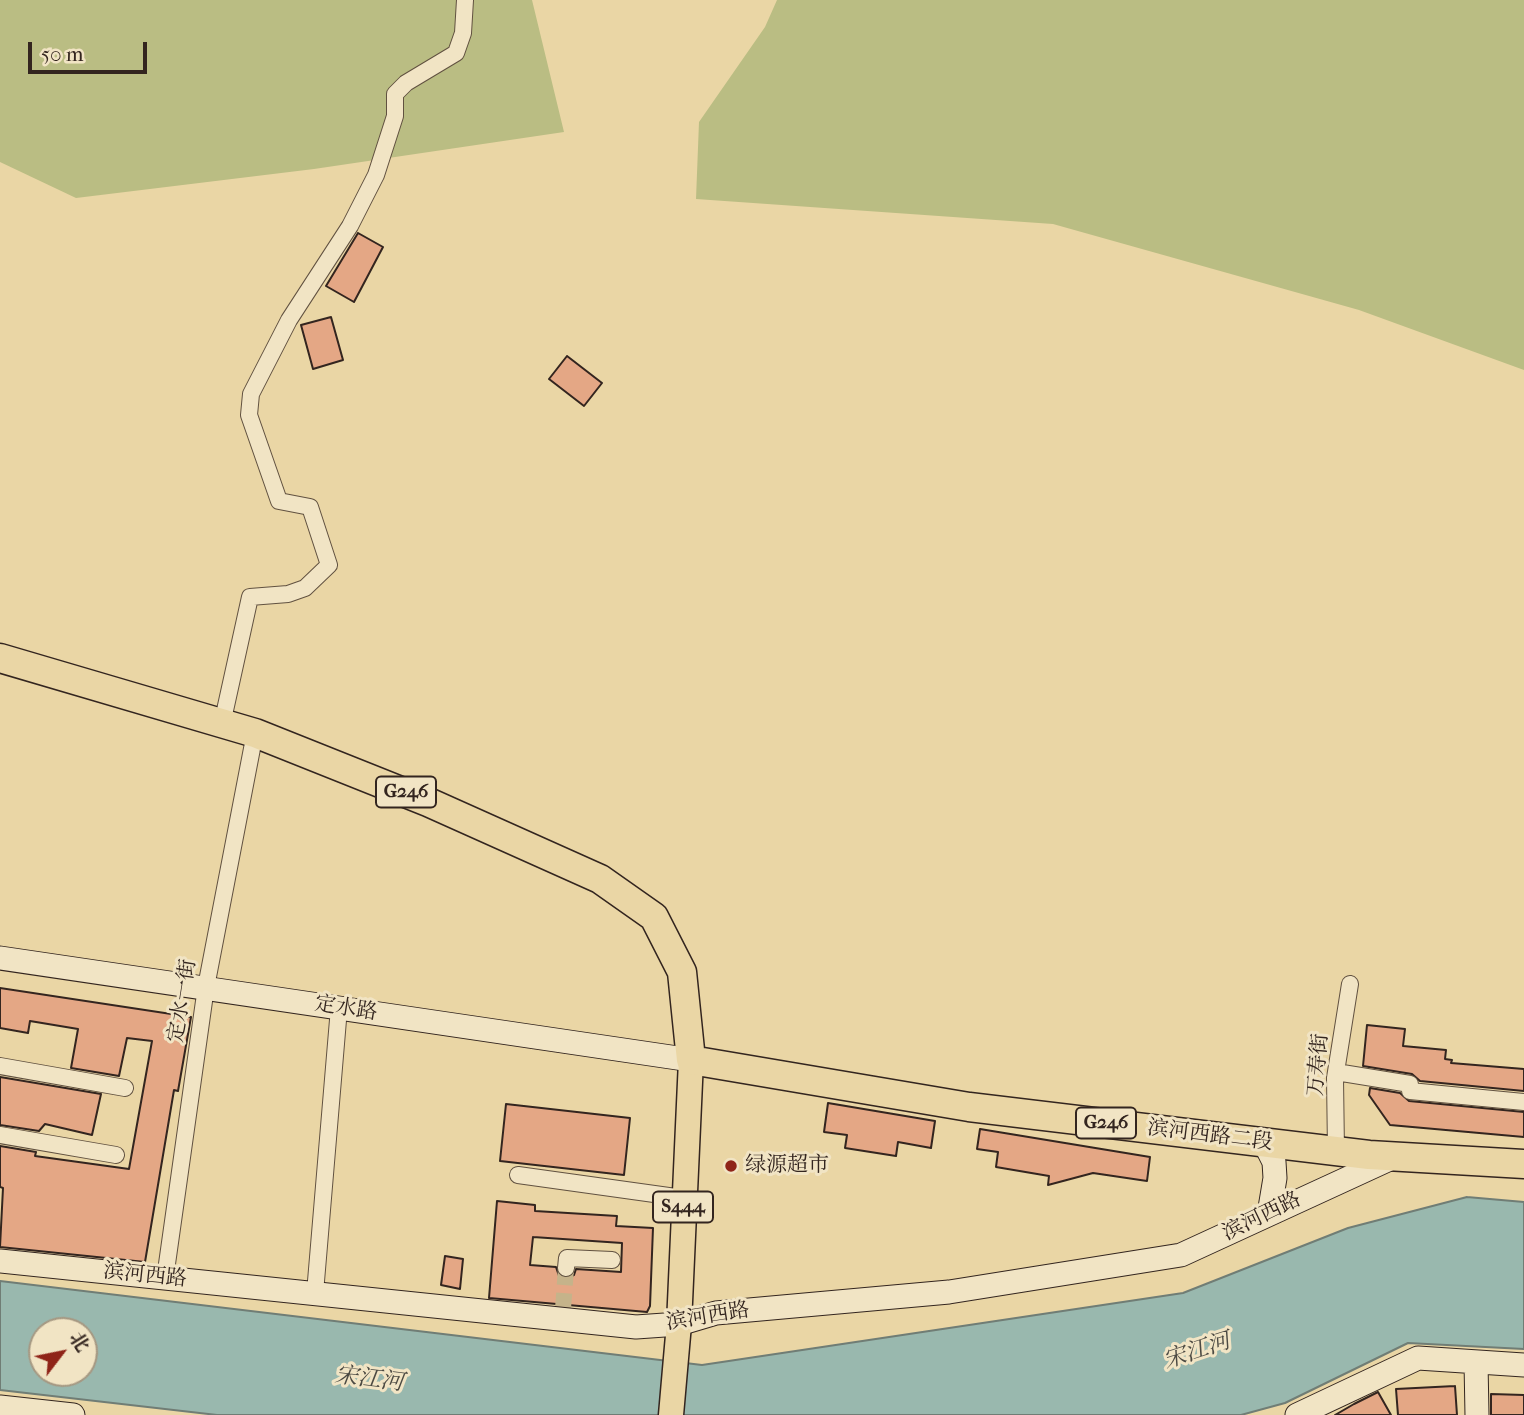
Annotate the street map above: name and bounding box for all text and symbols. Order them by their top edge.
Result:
scale bar [32,28,150,72]
text: 50 m [41,42,84,66]
road number: G246 [376,776,436,807]
street label: 定水一街 [164,958,202,1044]
street label: 定水路 [313,992,379,1026]
street label: 万寿街 [1304,1033,1334,1097]
road number: G246 [1076,1107,1136,1138]
street label: 滨河西路二段 [1146,1116,1274,1156]
place label: 绿源超市 [745,1153,829,1179]
marker: 绿源超市 [723,1158,739,1174]
street label: 滨河西路 [1219,1187,1305,1247]
road number: S444 [653,1191,713,1222]
street label: 滨河西路 [102,1259,188,1293]
street label: 滨河西路 [665,1298,751,1336]
north arrow [28,1317,98,1387]
text: 北 [65,1328,93,1356]
water label: 宋江河 [1160,1328,1234,1376]
water label: 宋江河 [333,1362,405,1398]

